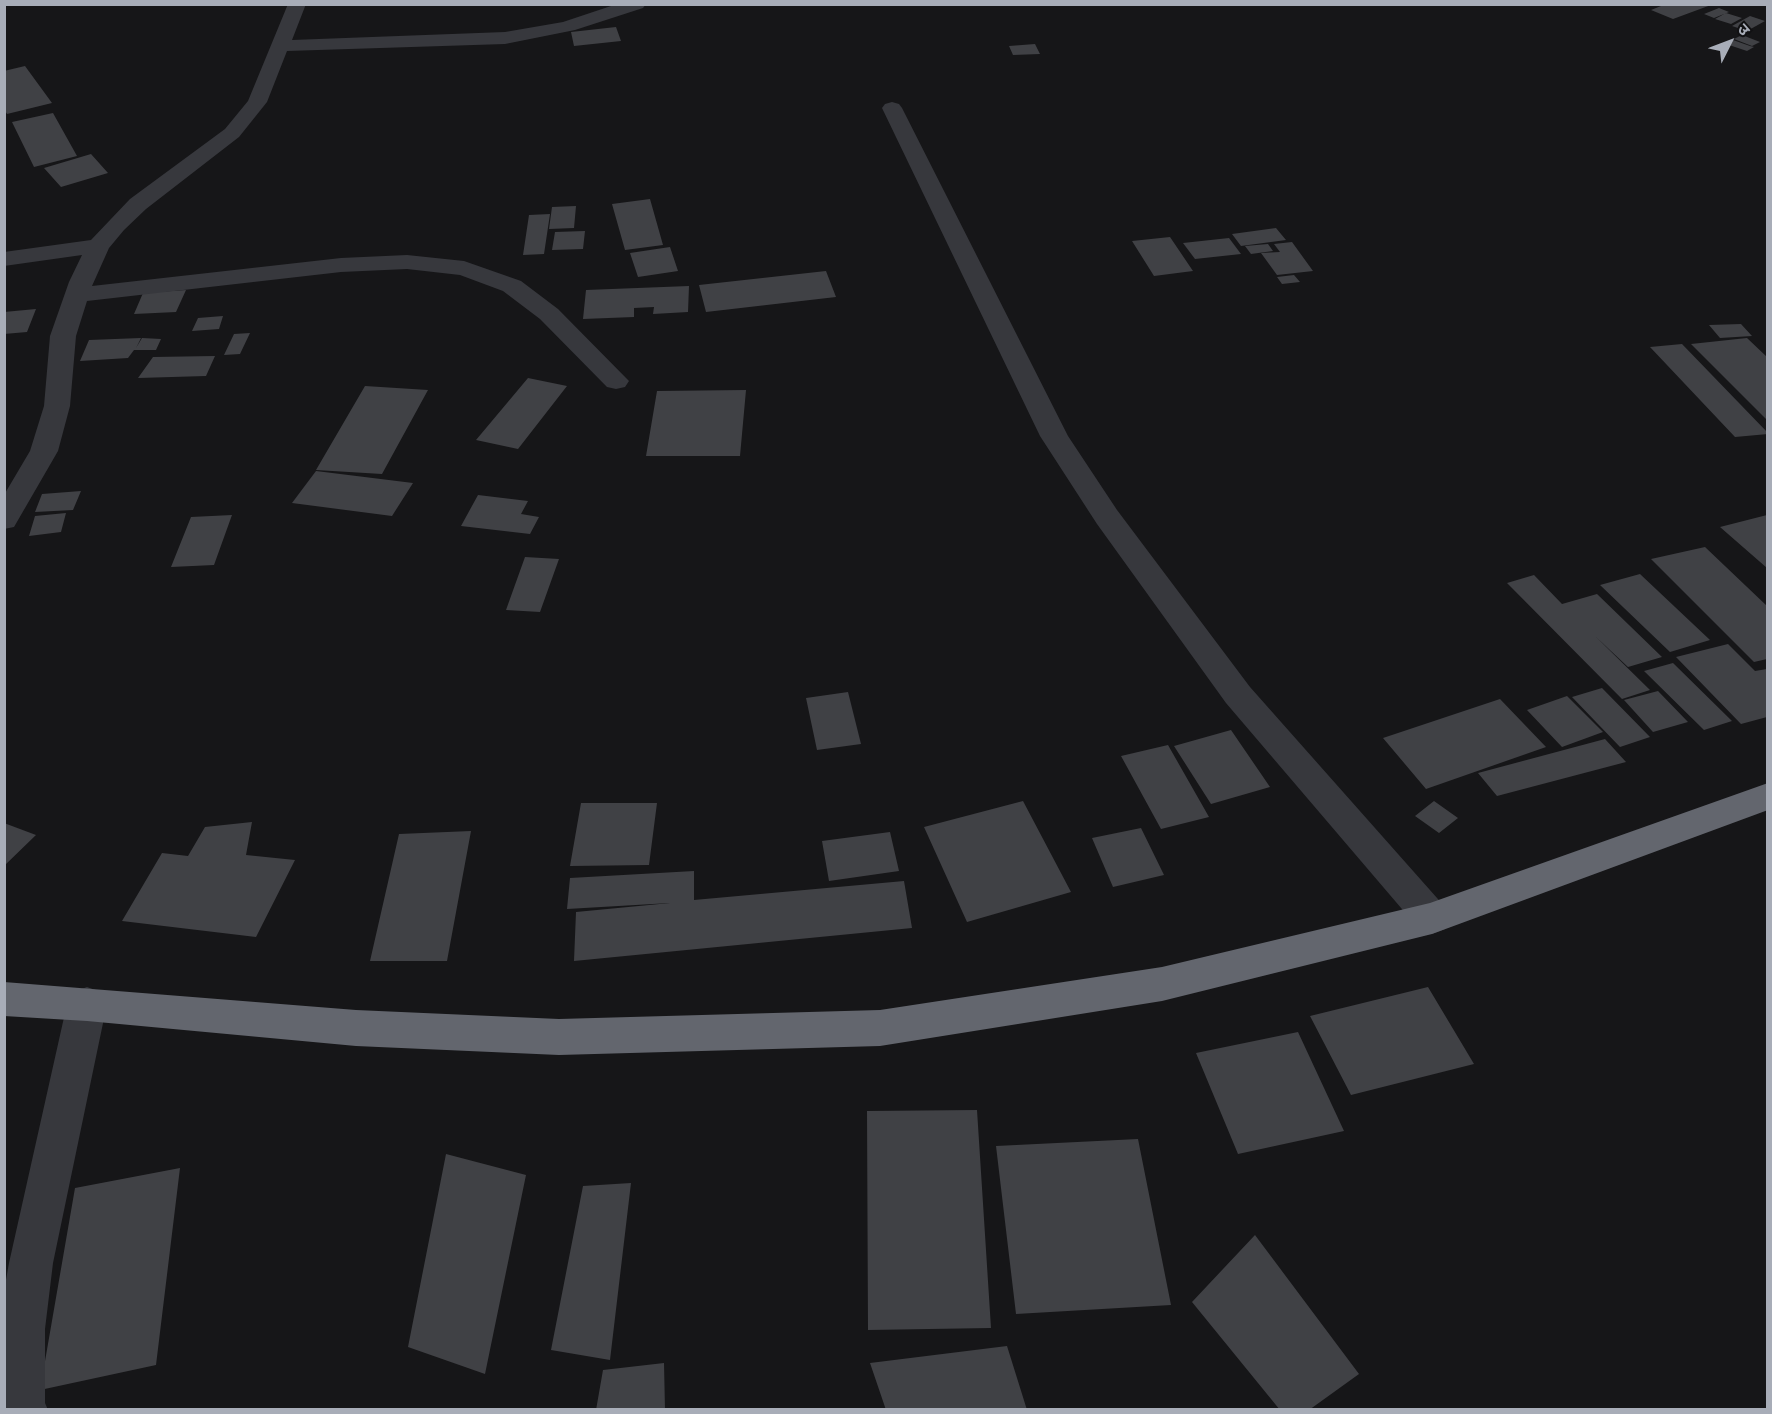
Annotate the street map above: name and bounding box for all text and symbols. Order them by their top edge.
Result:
north arrow [1700,12,1760,72]
text: उ [1732,19,1755,41]

